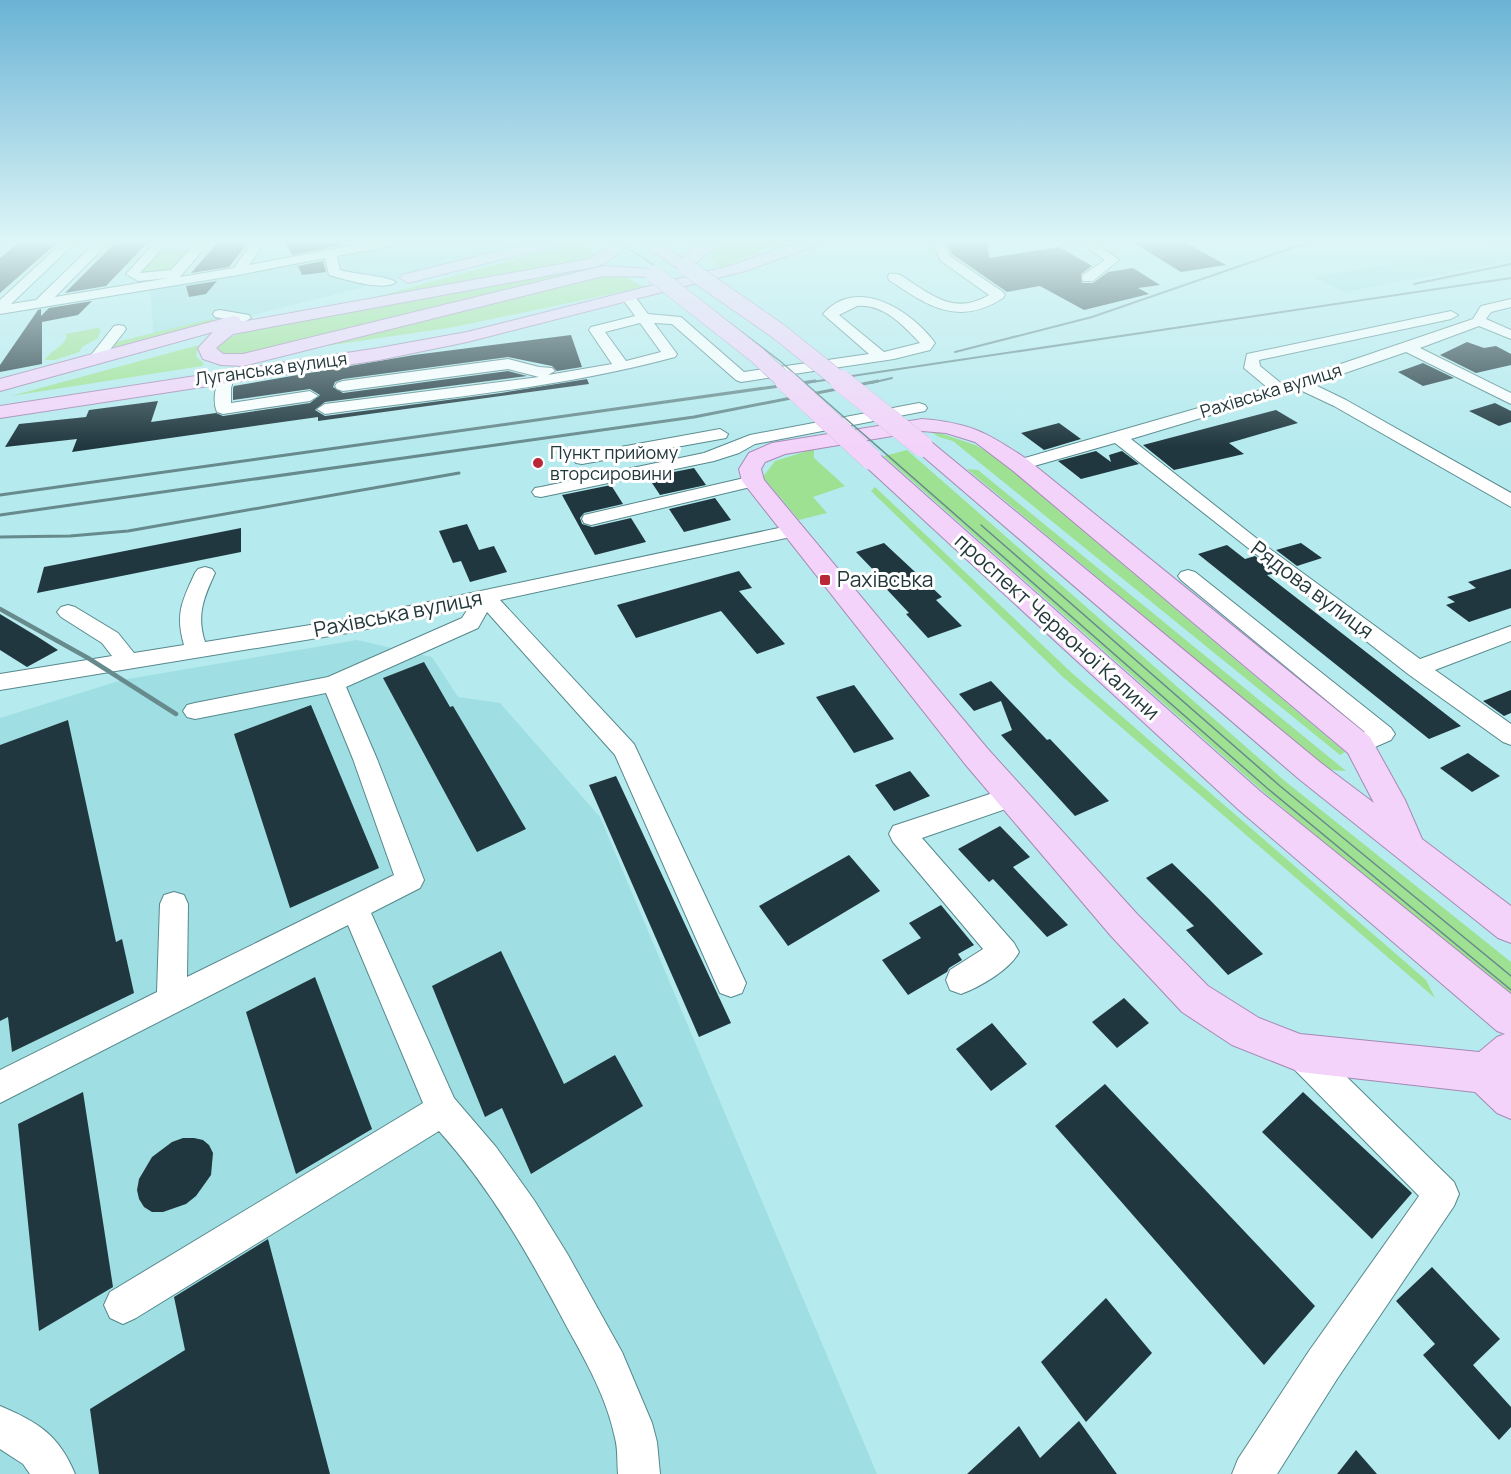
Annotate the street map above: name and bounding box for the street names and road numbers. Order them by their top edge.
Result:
street label: Луганська вулиця [193,345,348,391]
street label: Рахівська вулиця [1197,357,1344,423]
street label: проспект Червоної Калини [949,527,1166,726]
street label: Рядова вулиця [1246,534,1380,645]
street label: Рахівська вулиця [311,583,485,643]

